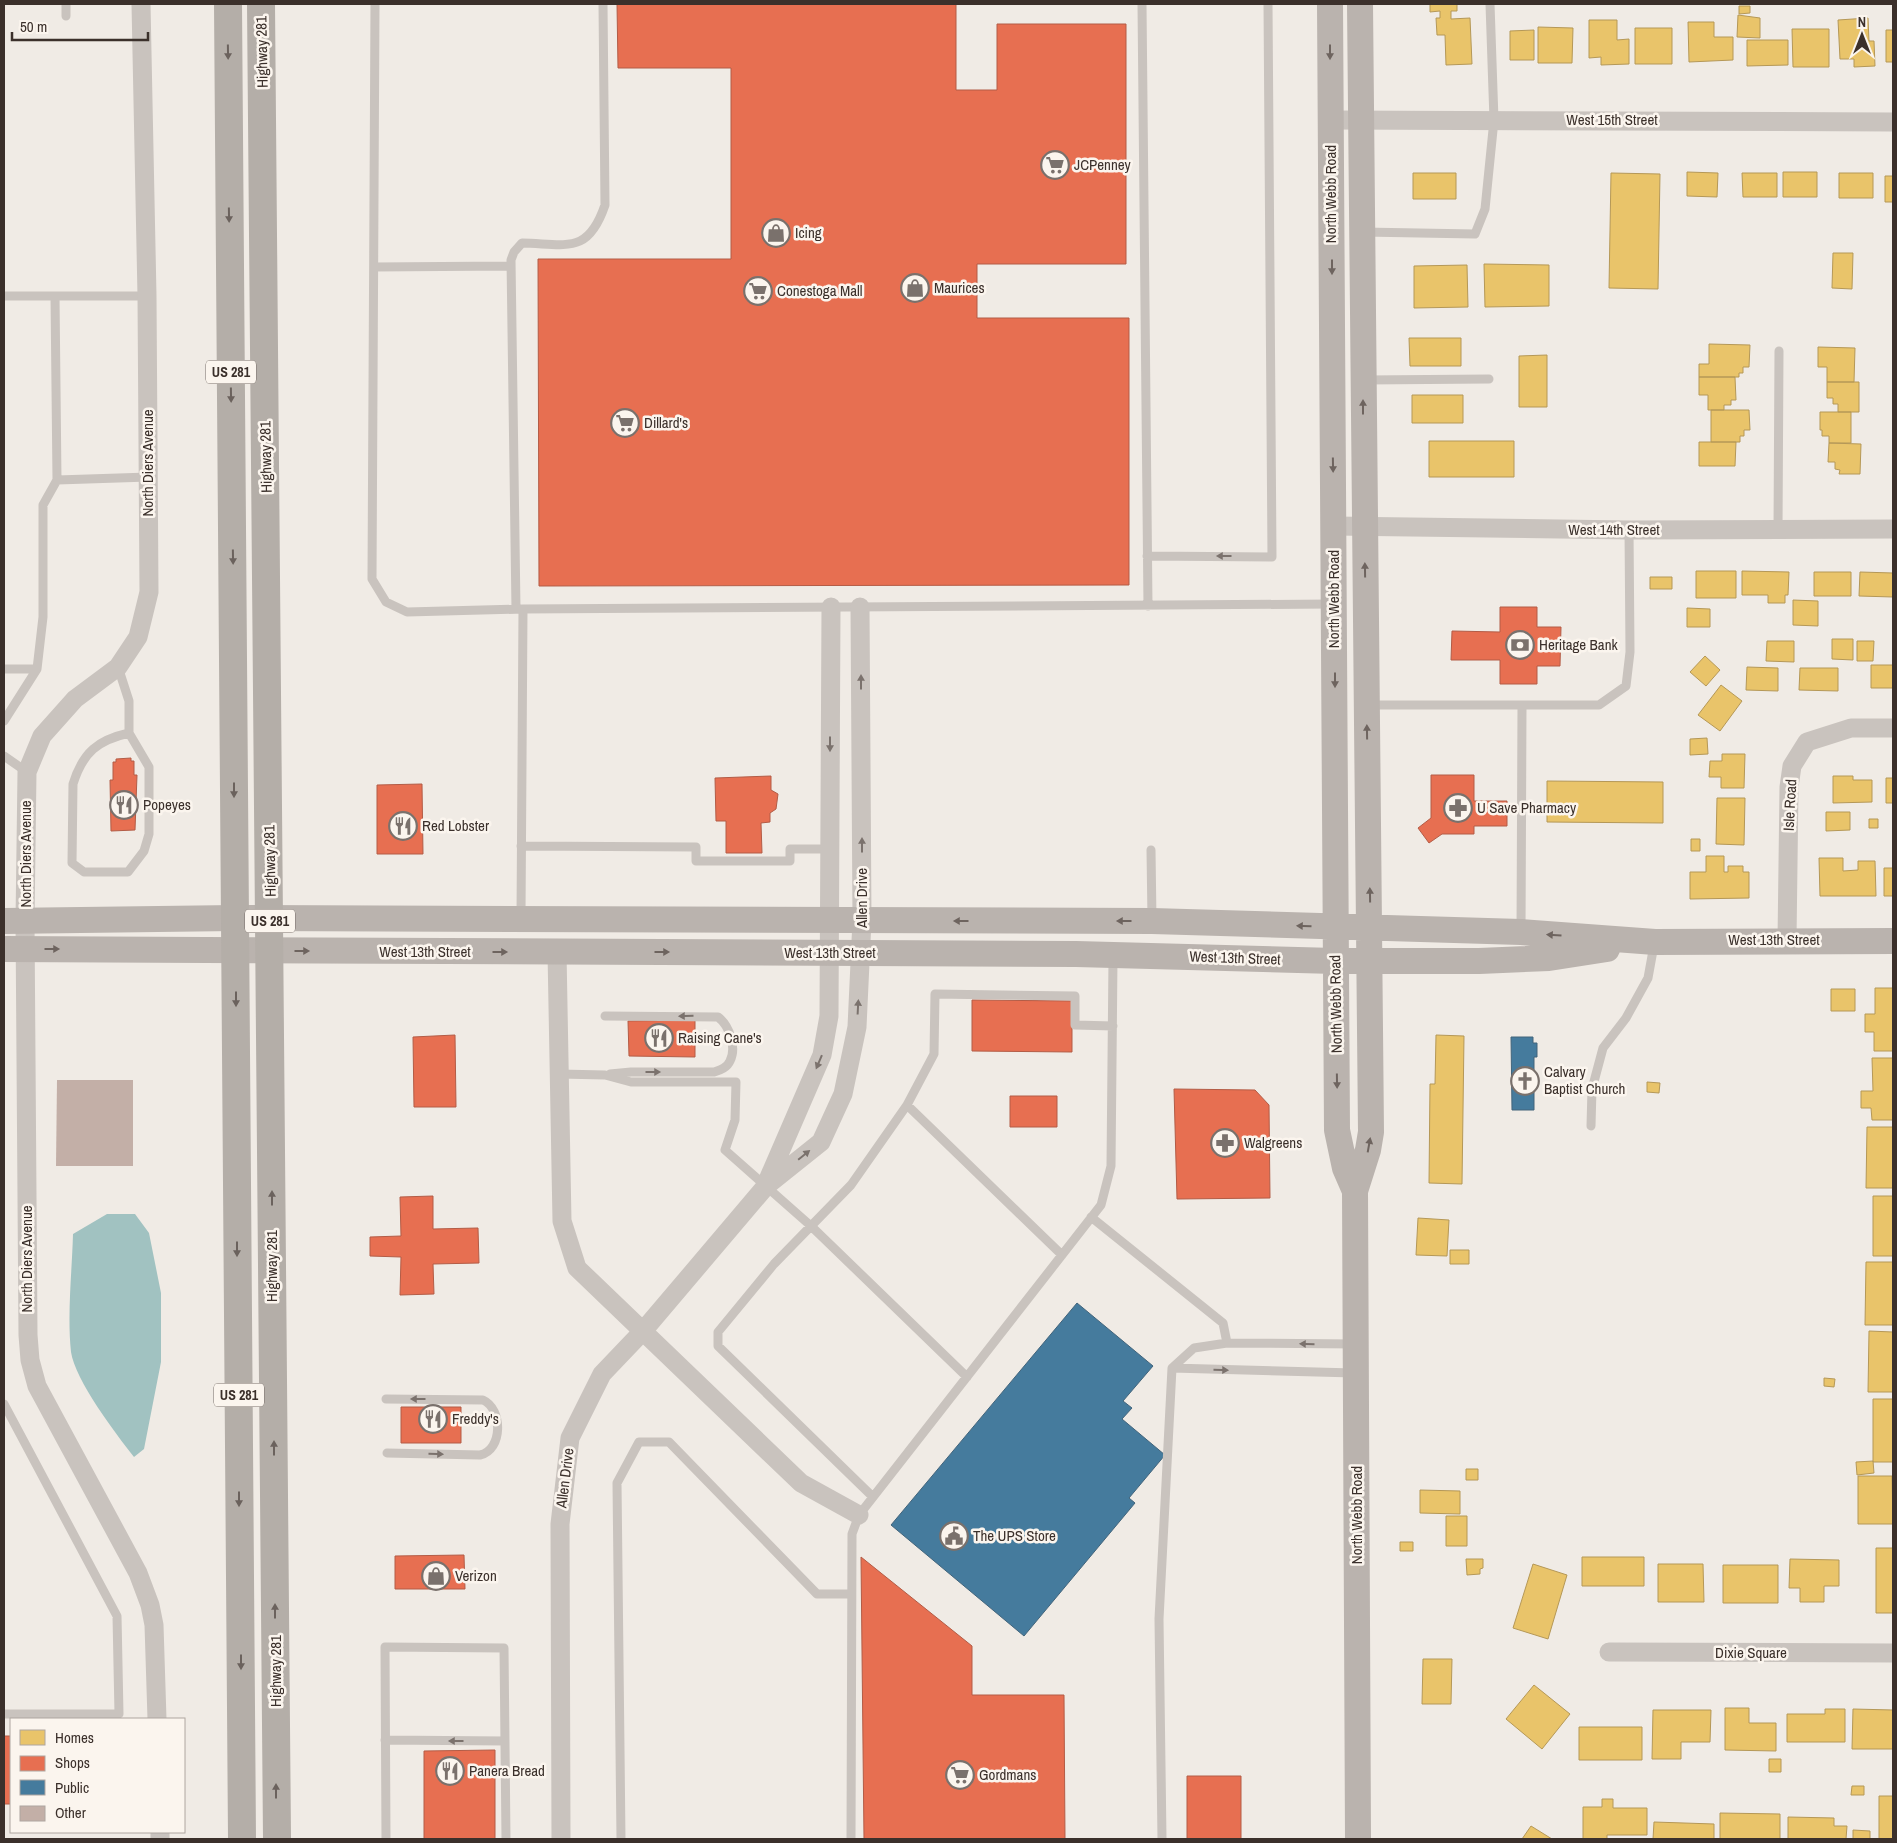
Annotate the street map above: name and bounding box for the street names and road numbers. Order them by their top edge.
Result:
street label: Highway 281 [250,16,273,88]
street label: West 15th Street [1566,109,1658,130]
street label: North Webb Road [1320,145,1341,243]
road number: US 281 [206,361,256,384]
street label: North Diers Avenue [137,409,158,517]
street label: Highway 281 [254,421,277,493]
street label: West 14th Street [1568,519,1660,540]
street label: North Webb Road [1323,550,1344,648]
street label: Isle Road [1778,778,1801,831]
street label: North Diers Avenue [15,800,36,908]
street label: Highway 281 [258,825,281,897]
street label: Allen Drive [851,868,872,929]
road number: US 281 [245,909,295,932]
street label: West 13th Street [1728,929,1820,950]
street label: West 13th Street [379,941,471,962]
street label: West 13th Street [784,942,876,963]
street label: West 13th Street [1189,945,1282,970]
street label: North Webb Road [1324,955,1347,1053]
street label: North Diers Avenue [16,1205,37,1313]
street label: Highway 281 [261,1230,282,1302]
road number: US 281 [214,1384,264,1406]
street label: Allen Drive [550,1447,579,1510]
street label: North Webb Road [1346,1466,1367,1564]
street label: Highway 281 [265,1635,286,1707]
street label: Dixie Square [1715,1642,1787,1663]

